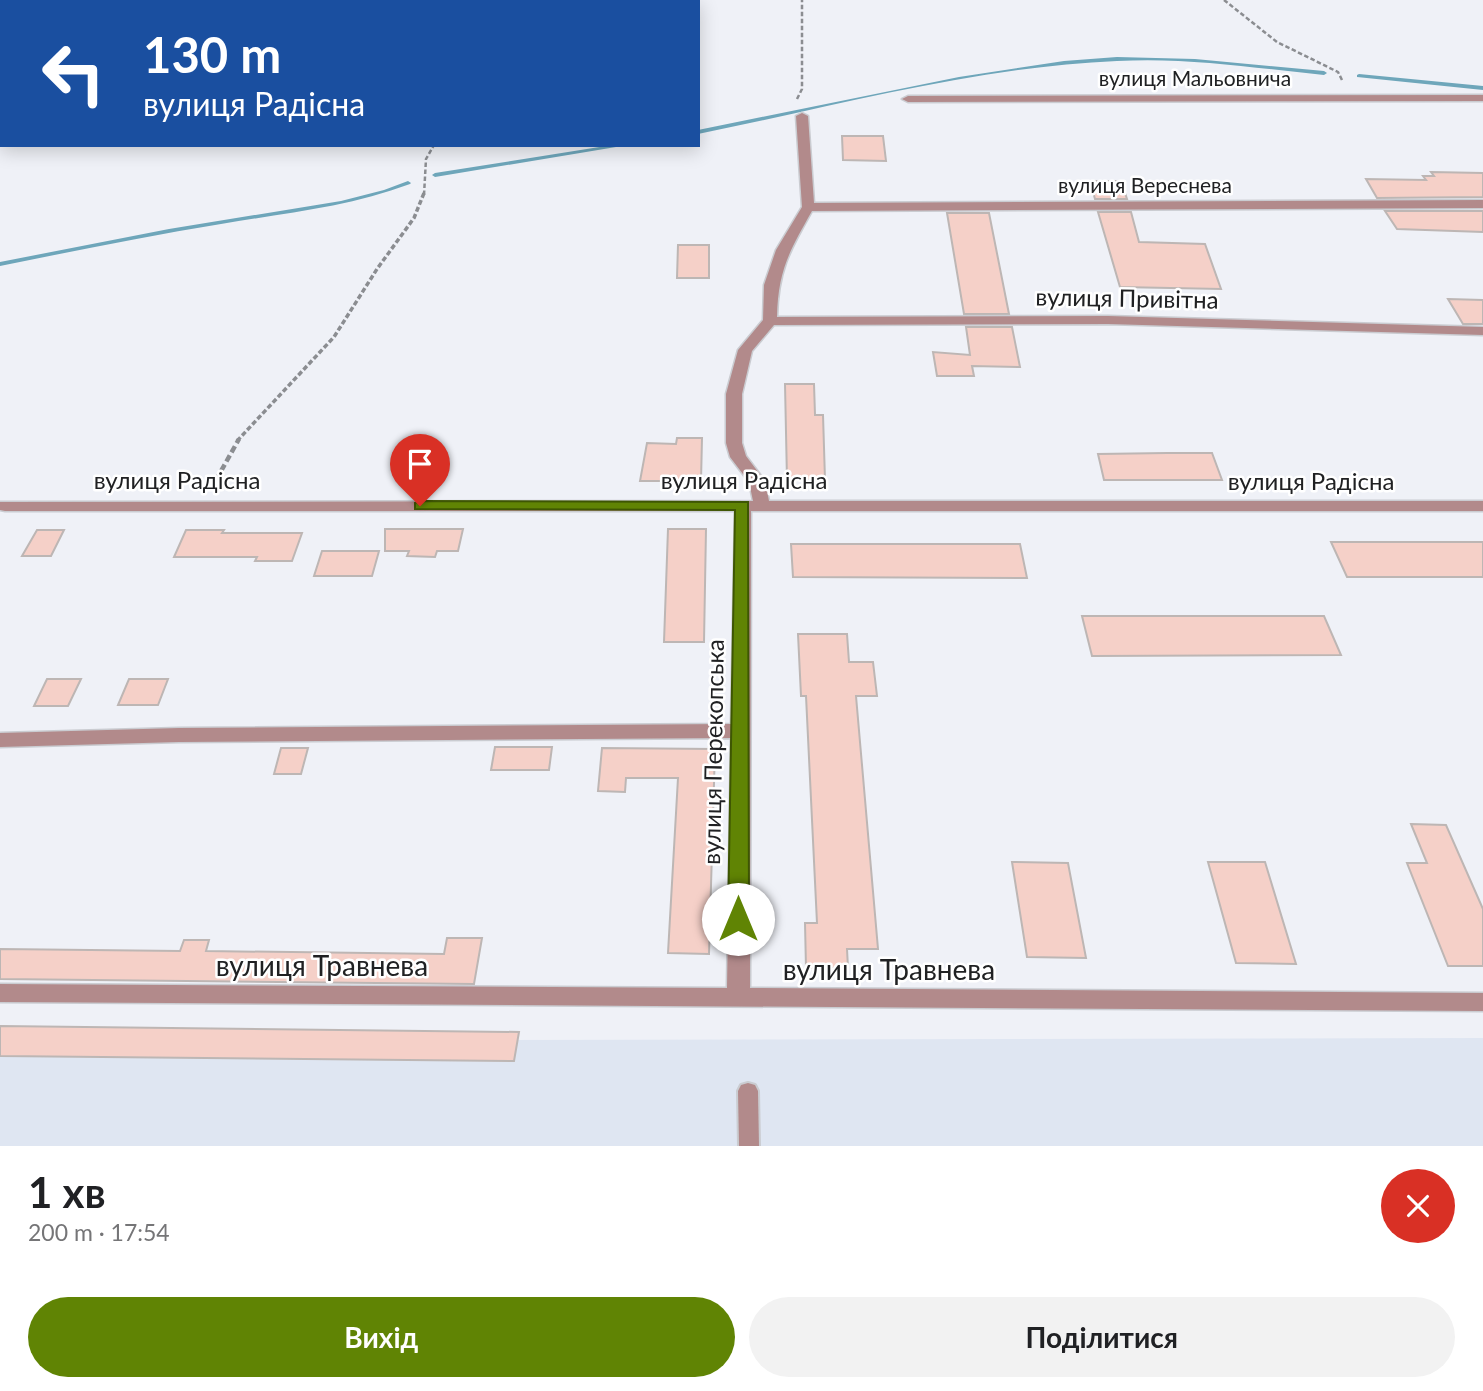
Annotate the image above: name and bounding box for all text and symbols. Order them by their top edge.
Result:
text: 130 m [143,25,281,83]
icon: left [28,28,119,119]
street label: вулиця Мальовнича [1099,65,1291,90]
text: вулиця Радісна [143,84,365,123]
street label: вулиця Вереснева [1058,172,1232,197]
street label: вулиця Привітна [1035,281,1219,314]
pin [390,434,450,506]
icon: arrive [401,445,439,483]
street label: вулиця Радісна [94,465,260,494]
street label: вулиця Радісна [661,465,827,494]
street label: вулиця Радісна [1228,466,1394,495]
street label: вулиця Перекопська [696,639,729,865]
position arrow [701,882,775,956]
street label: вулиця Травнева [216,948,428,982]
street label: вулиця Травнева [783,952,995,986]
text: 1 хв [28,1167,106,1217]
button: close [1381,1169,1455,1243]
text: 200 m · 17:54 [28,1218,170,1246]
button: Вихід [28,1297,735,1377]
button: Поділитися [749,1297,1455,1377]

